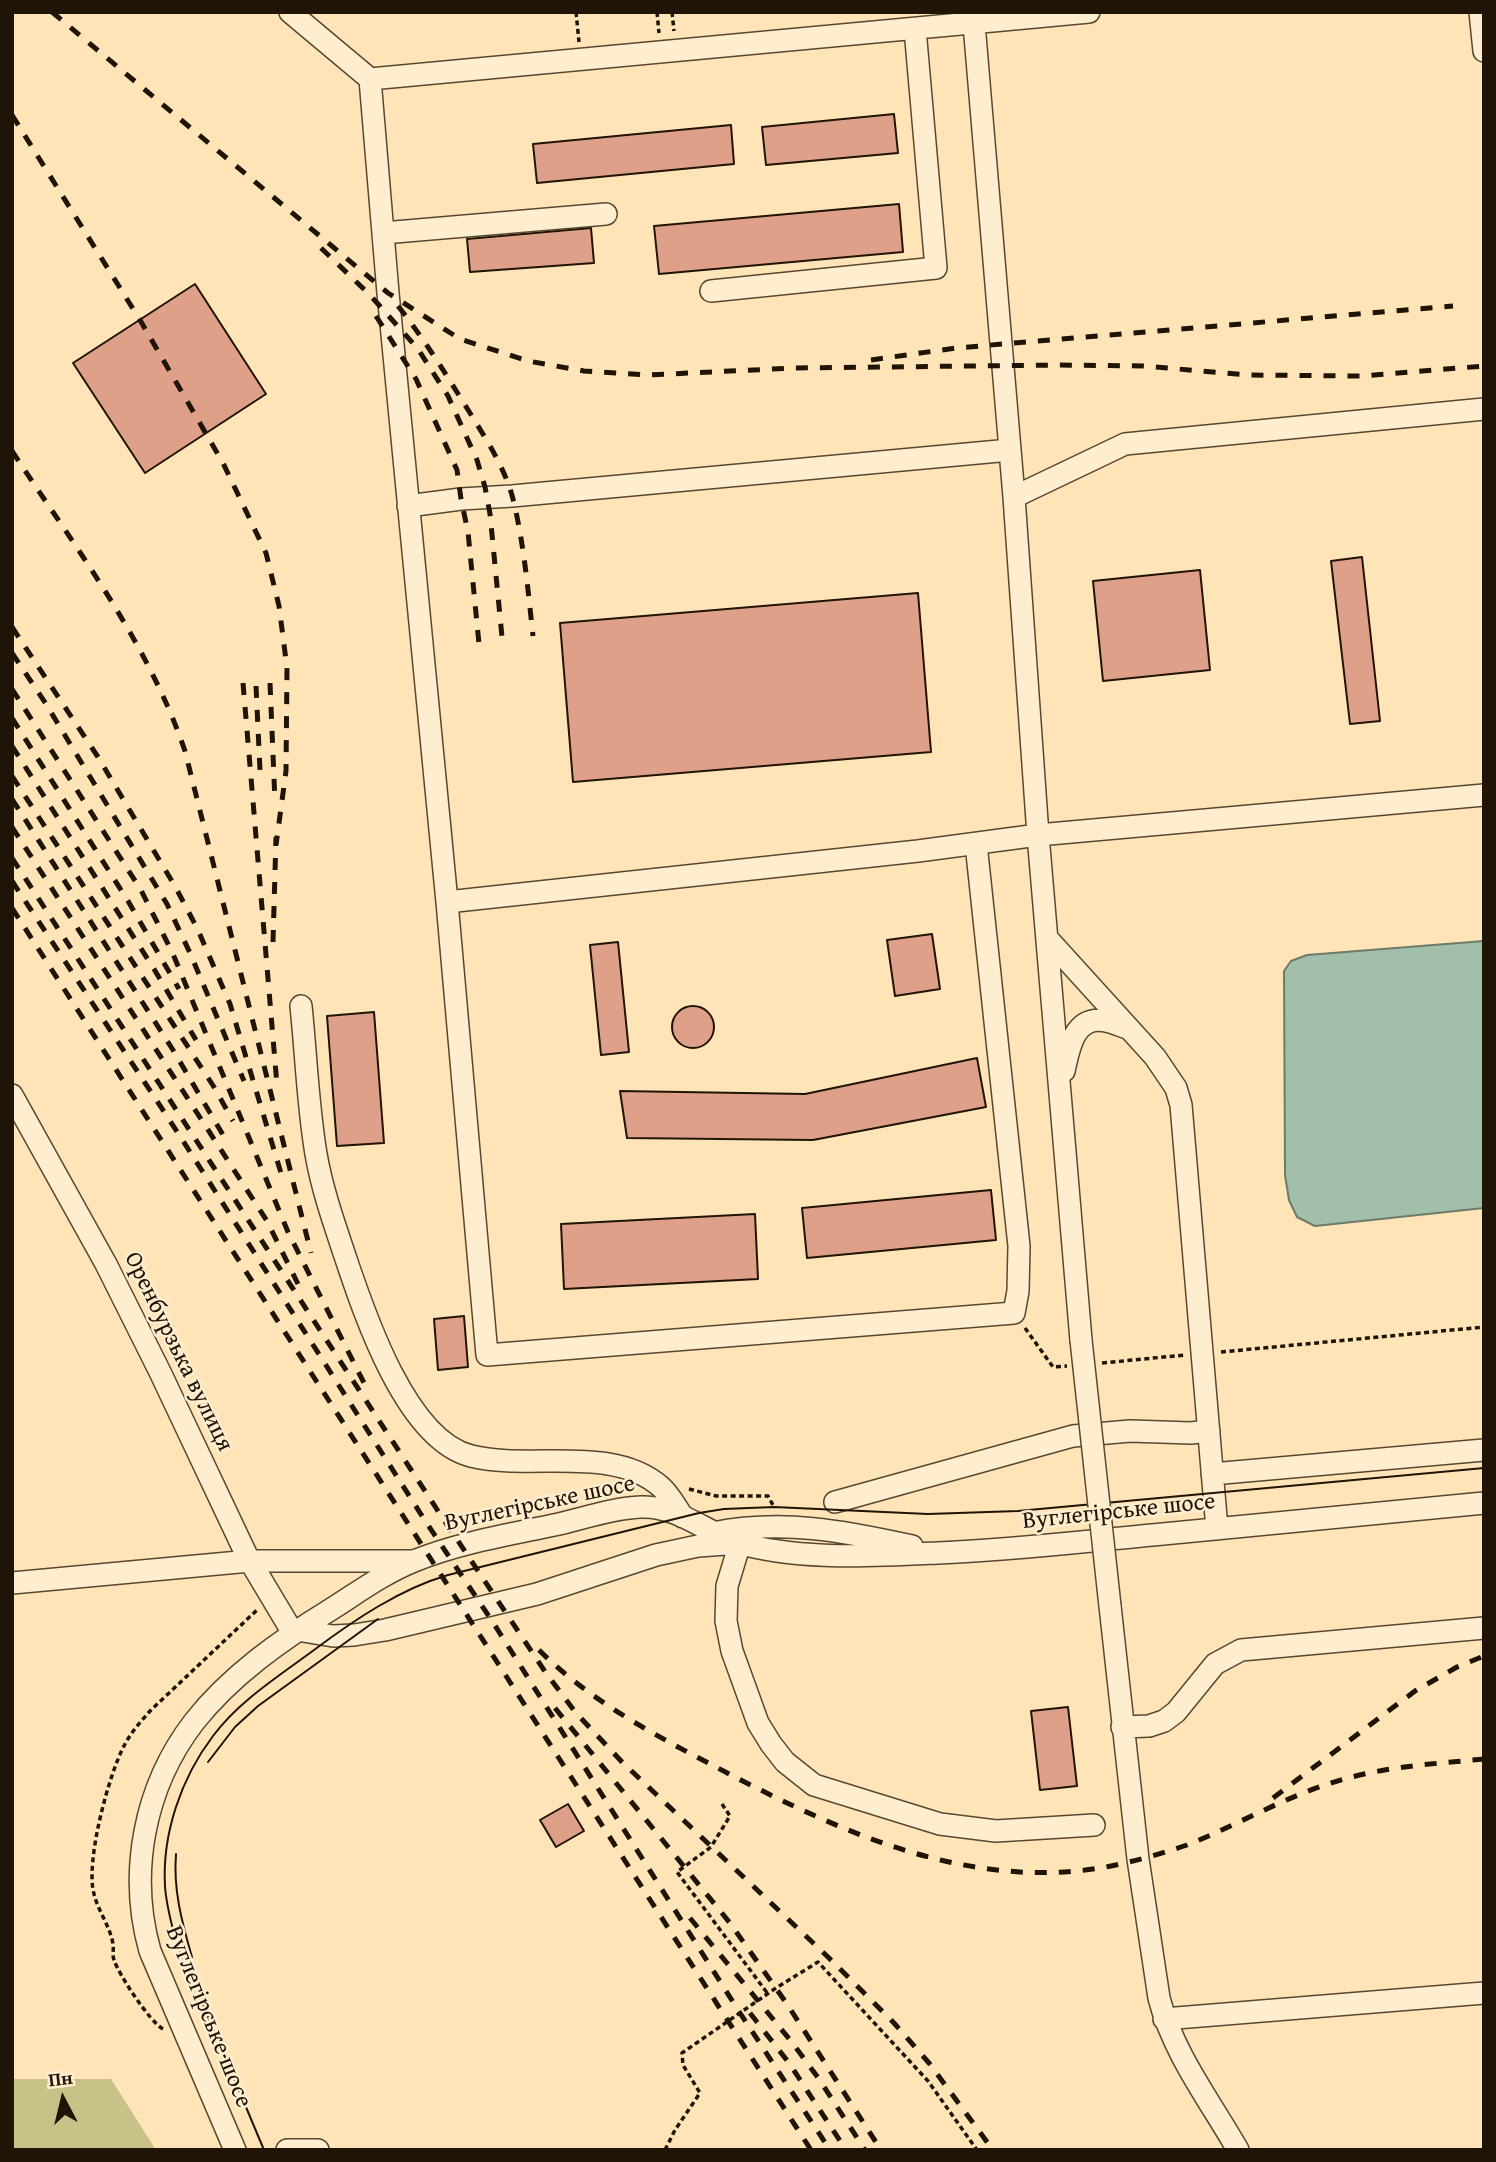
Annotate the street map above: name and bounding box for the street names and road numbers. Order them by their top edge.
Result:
street label: Оренбурзька вулиця [117,1248,239,1456]
street label: Вуглегірське шосе [442,1470,638,1538]
street label: Вуглегірське шосе [1021,1488,1217,1536]
street label: Вуглегірське шосе [158,1922,258,2112]

